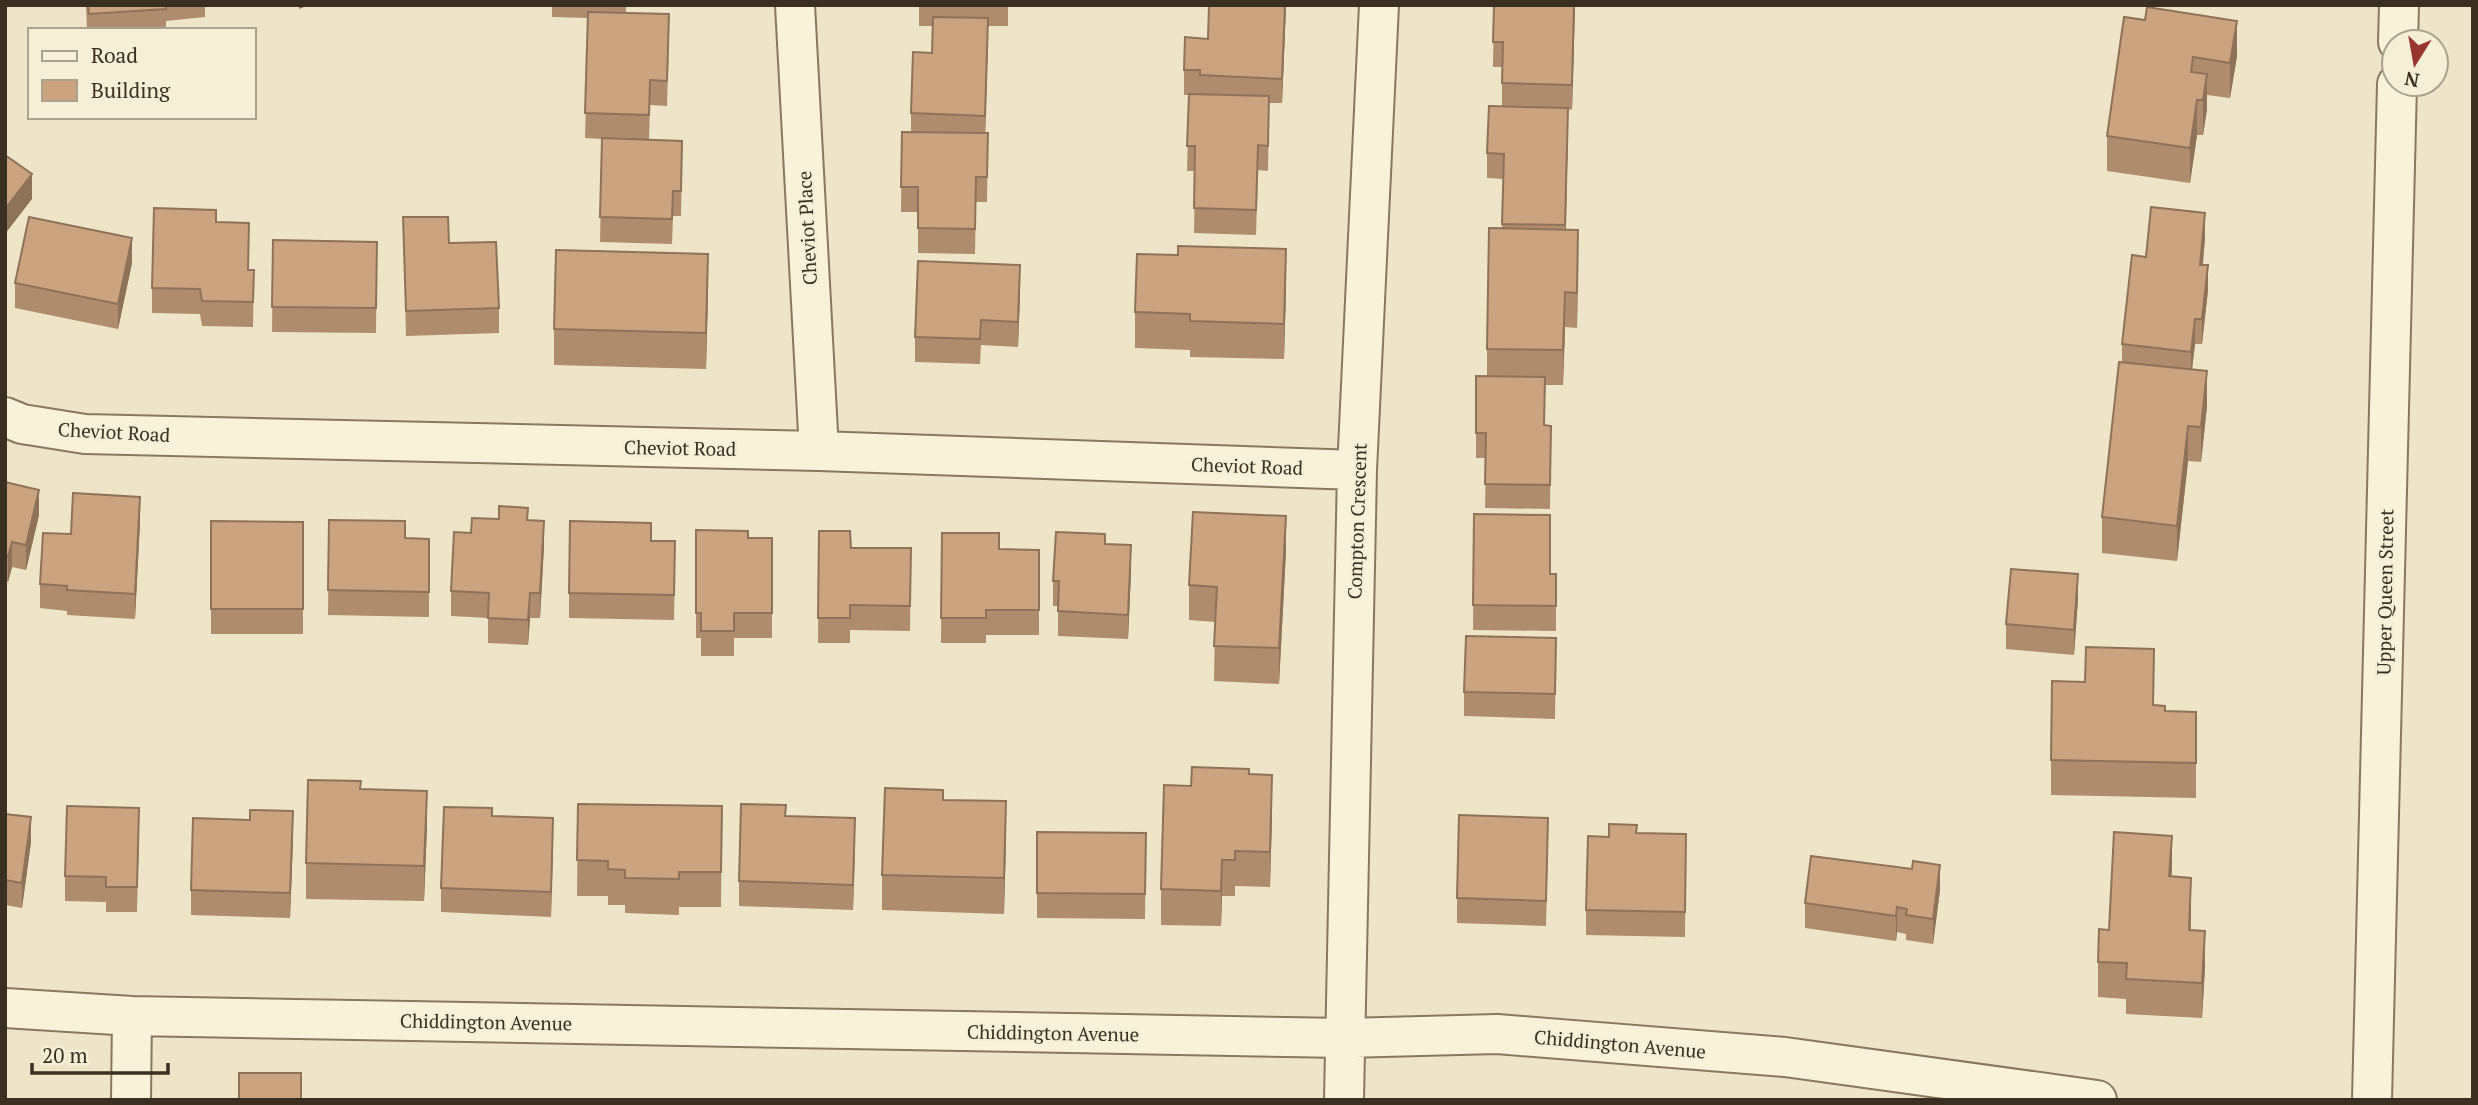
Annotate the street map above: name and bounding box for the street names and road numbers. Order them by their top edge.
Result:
street label: Cheviot Place [791,170,822,286]
street label: Cheviot Road [57,416,171,447]
street label: Cheviot Road [624,434,737,461]
street label: Compton Crescent [1341,442,1372,600]
street label: Cheviot Road [1190,451,1304,480]
street label: Upper Queen Street [2371,509,2398,675]
street label: Chiddington Avenue [400,1007,572,1036]
street label: Chiddington Avenue [967,1018,1139,1047]
street label: Chiddington Avenue [1533,1024,1707,1063]

